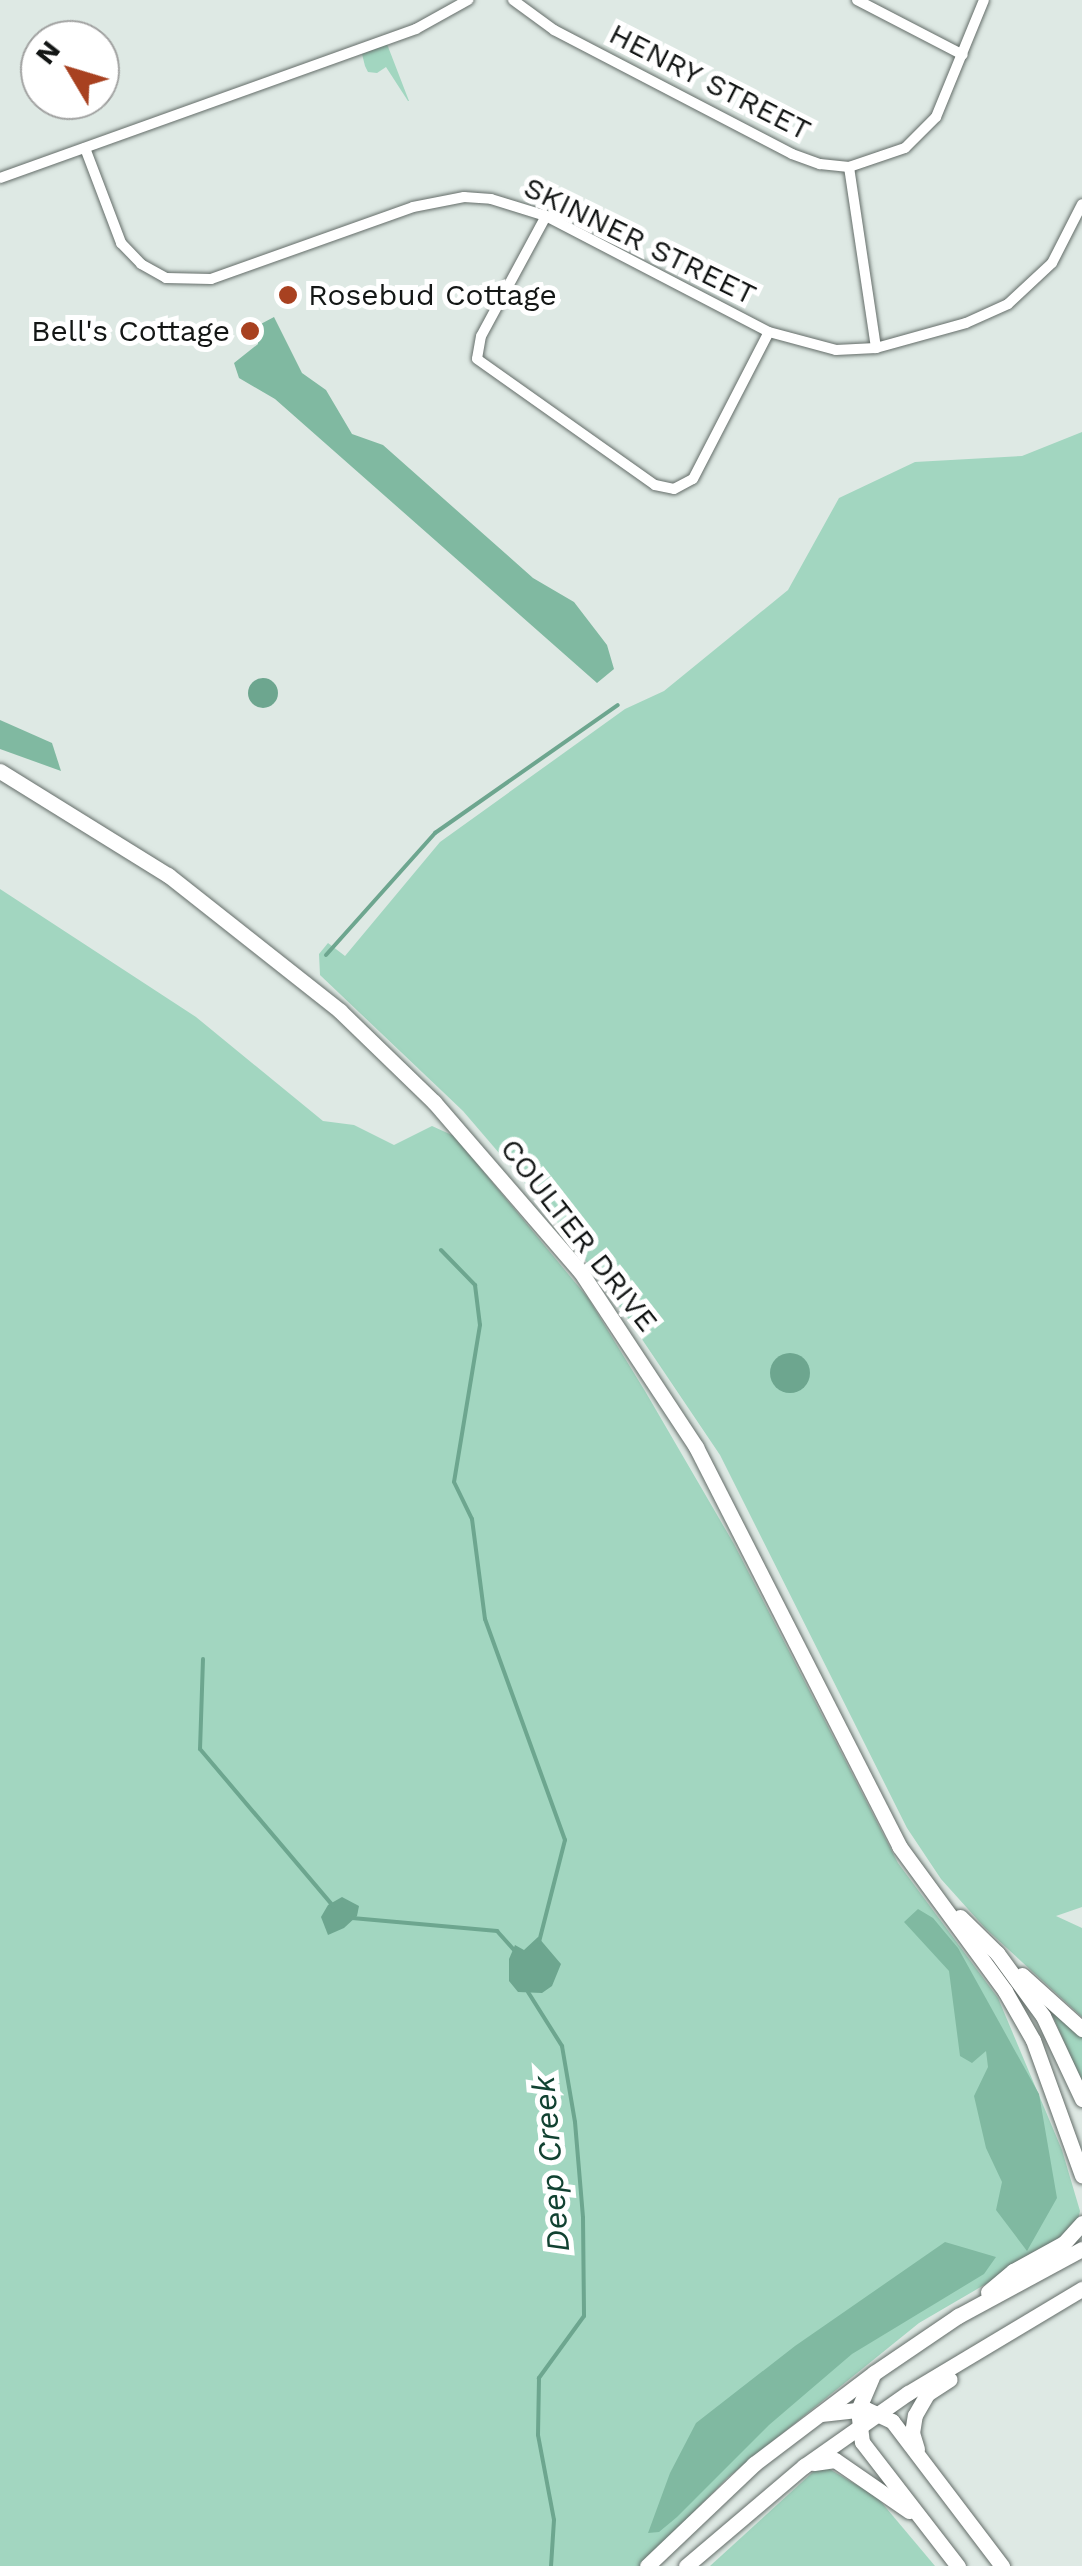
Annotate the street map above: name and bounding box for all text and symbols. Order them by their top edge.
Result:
street label: HENRY STREET [603,15,817,149]
north arrow [20,20,120,120]
text: N [28,34,67,71]
street label: SKINNER STREET [518,169,762,313]
place label: Rosebud Cottage [308,277,557,313]
marker: Rosebud Cottage [277,284,299,306]
place label: Bell's Cottage [31,313,230,349]
marker: Bell's Cottage [239,320,261,342]
street label: COULTER DRIVE [493,1131,665,1339]
water label: Deep Creek [524,2074,578,2254]

